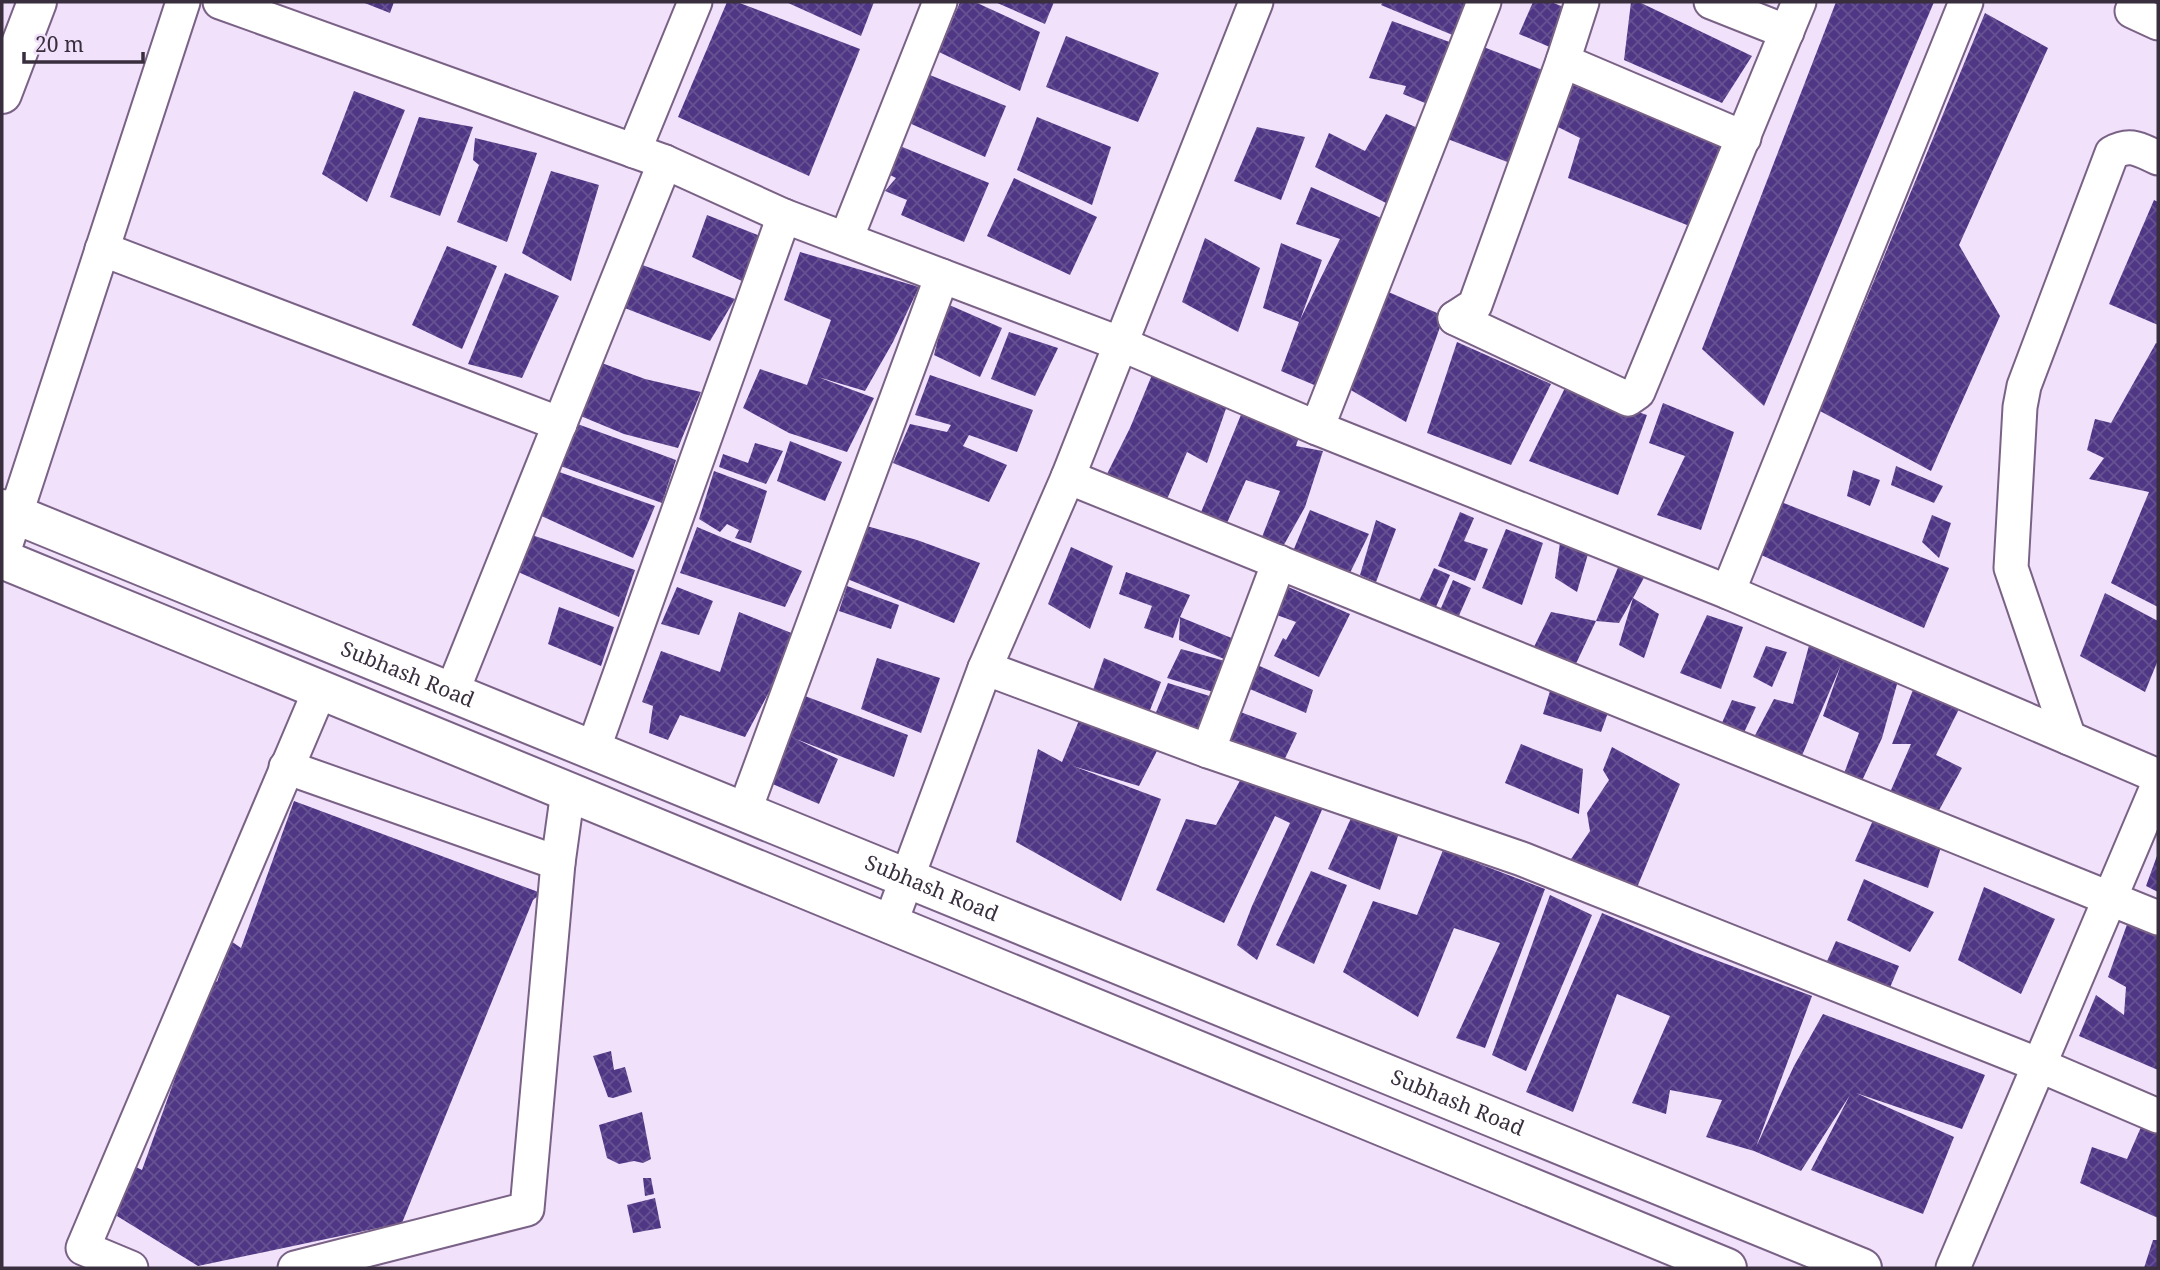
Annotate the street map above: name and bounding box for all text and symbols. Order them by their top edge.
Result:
scale bar [24,21,144,65]
text: 20 m [35,30,84,58]
street label: Subhash Road [337,634,479,713]
street label: Subhash Road [861,848,1003,927]
street label: Subhash Road [1387,1062,1529,1142]

